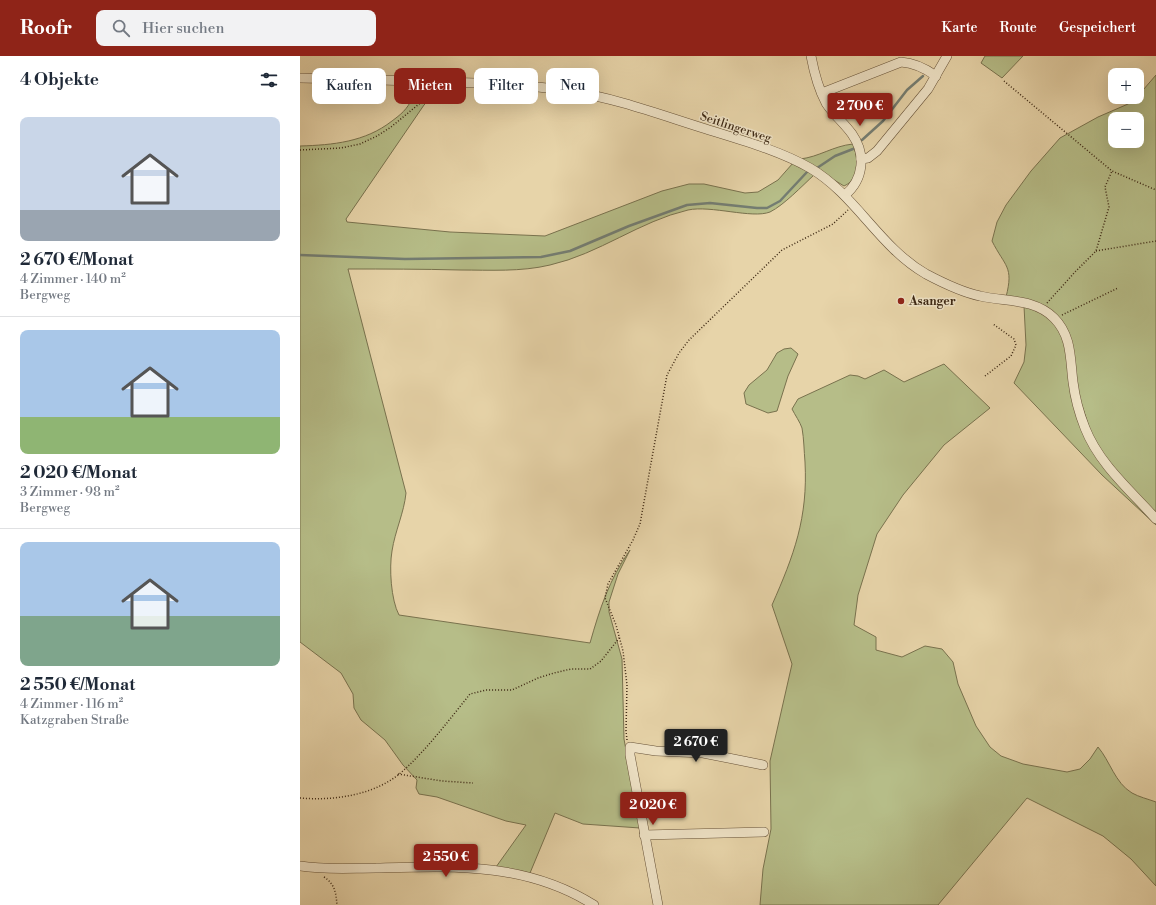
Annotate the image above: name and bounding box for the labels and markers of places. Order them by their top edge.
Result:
pin: 2 700 € [823,93,897,127]
place label: Asanger [908,294,956,309]
marker: Asanger [896,296,906,306]
pin: 2 670 € [659,729,733,763]
pin: 2 020 € [616,792,690,826]
pin: 2 550 € [409,844,483,878]

